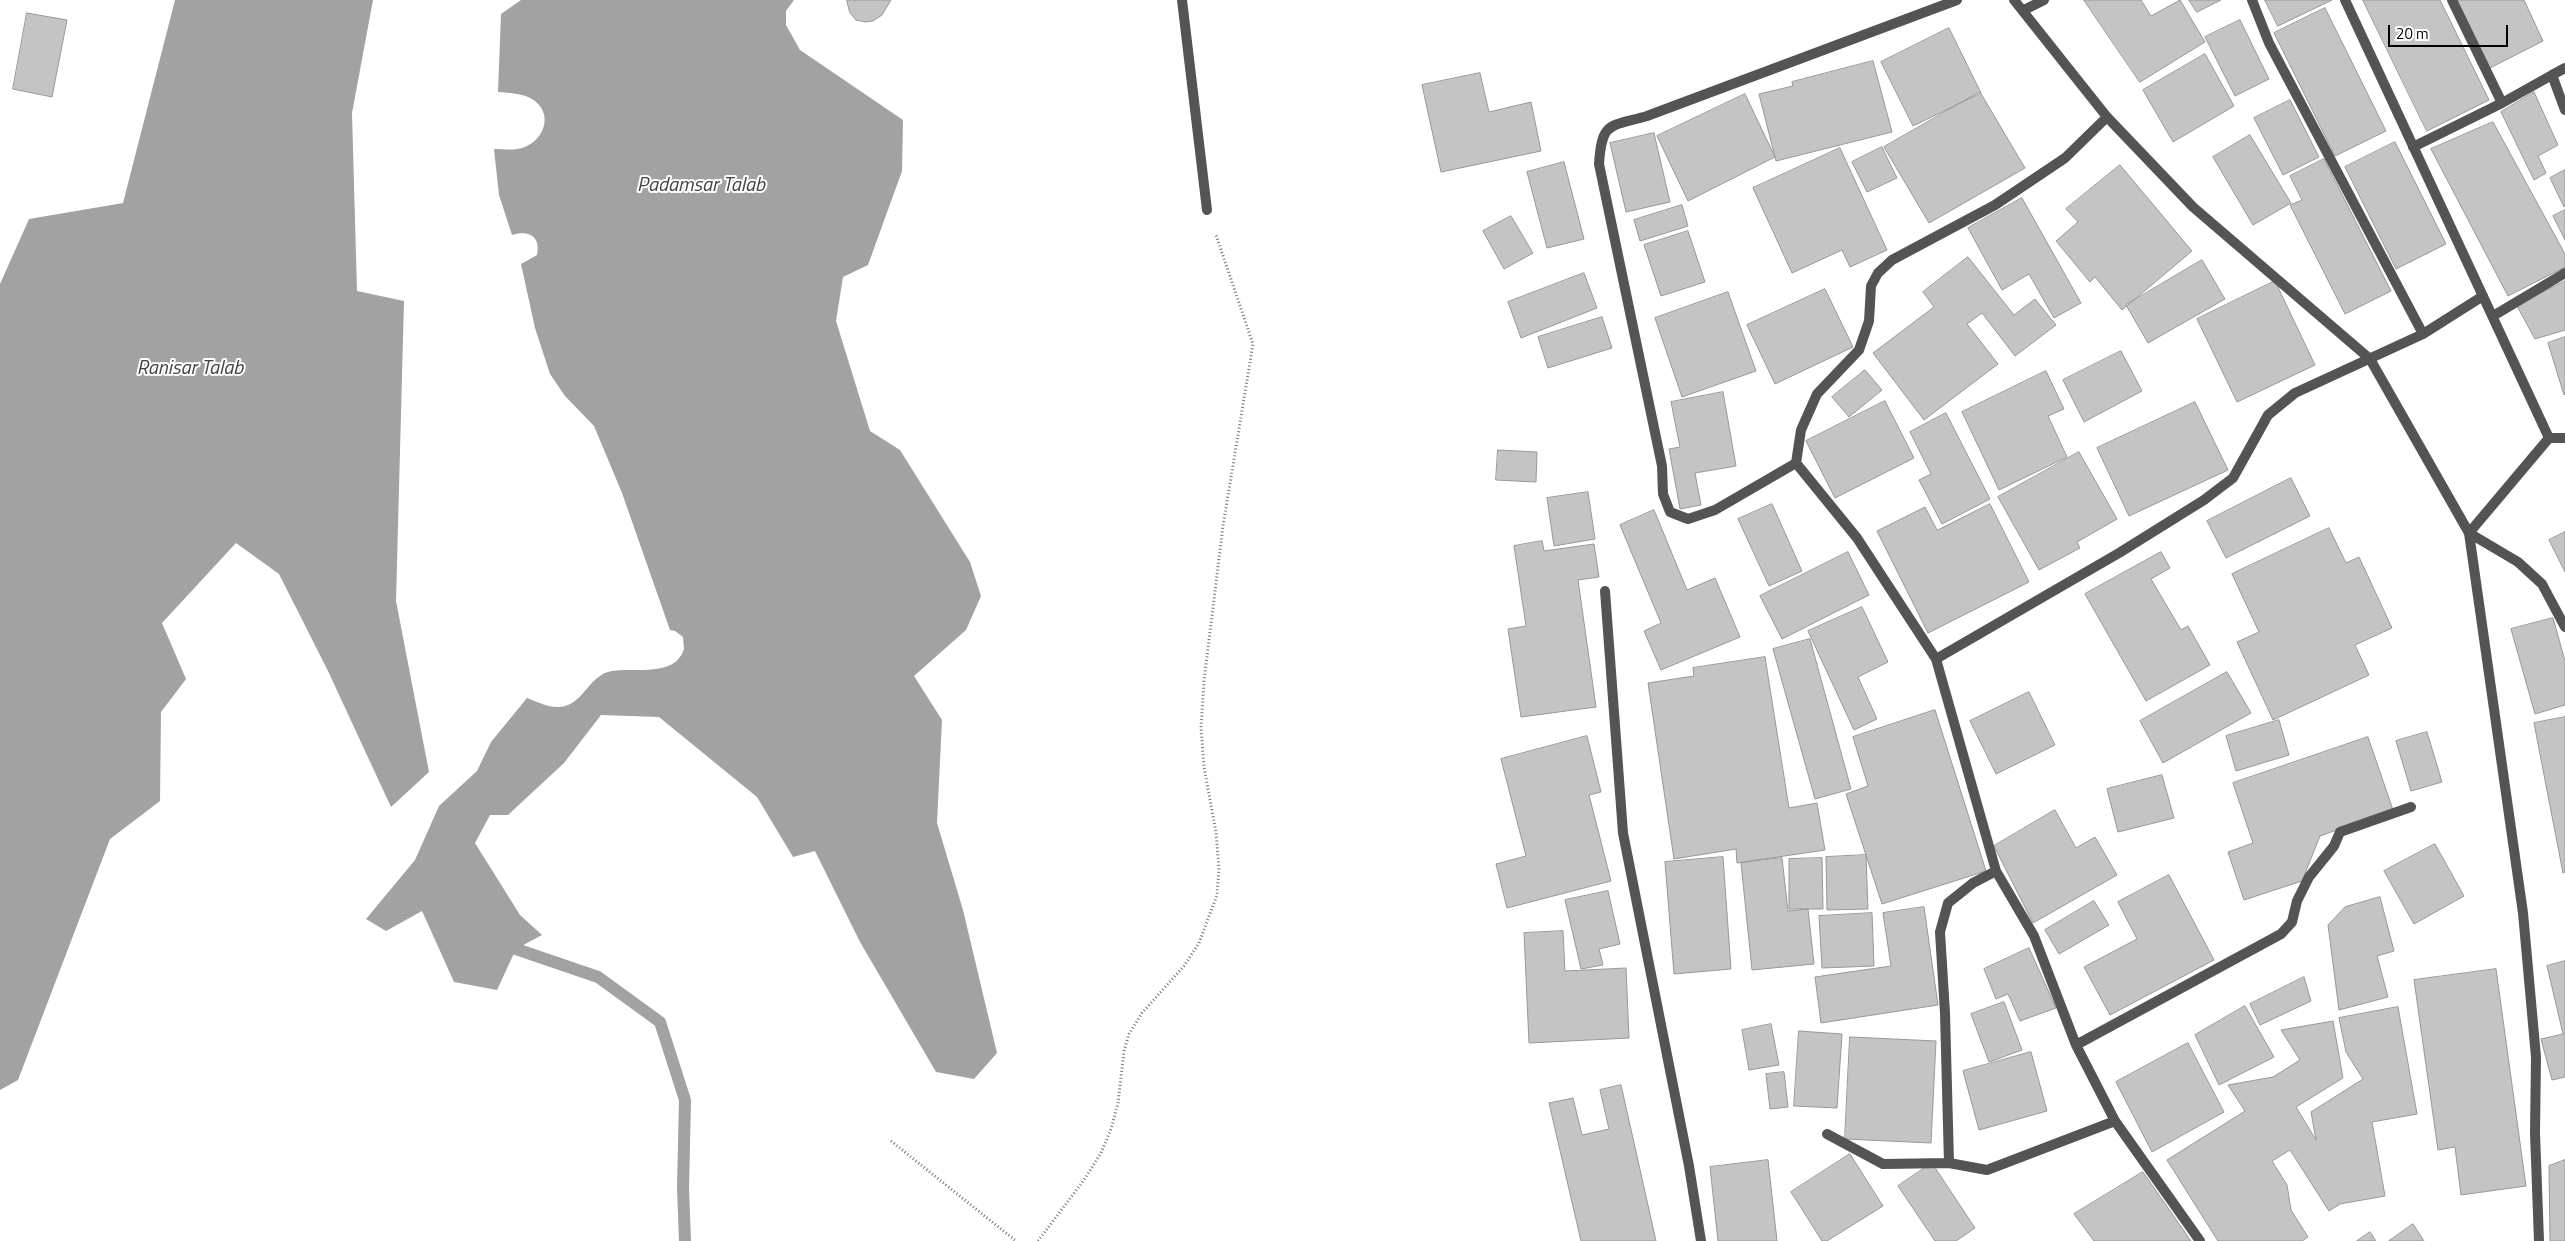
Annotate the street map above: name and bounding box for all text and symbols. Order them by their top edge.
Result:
scale bar [2390,15,2510,47]
text: 20 m [2396,22,2429,45]
water label: Padamsar Talab [637,174,765,198]
water label: Ranisar Talab [137,357,243,381]

